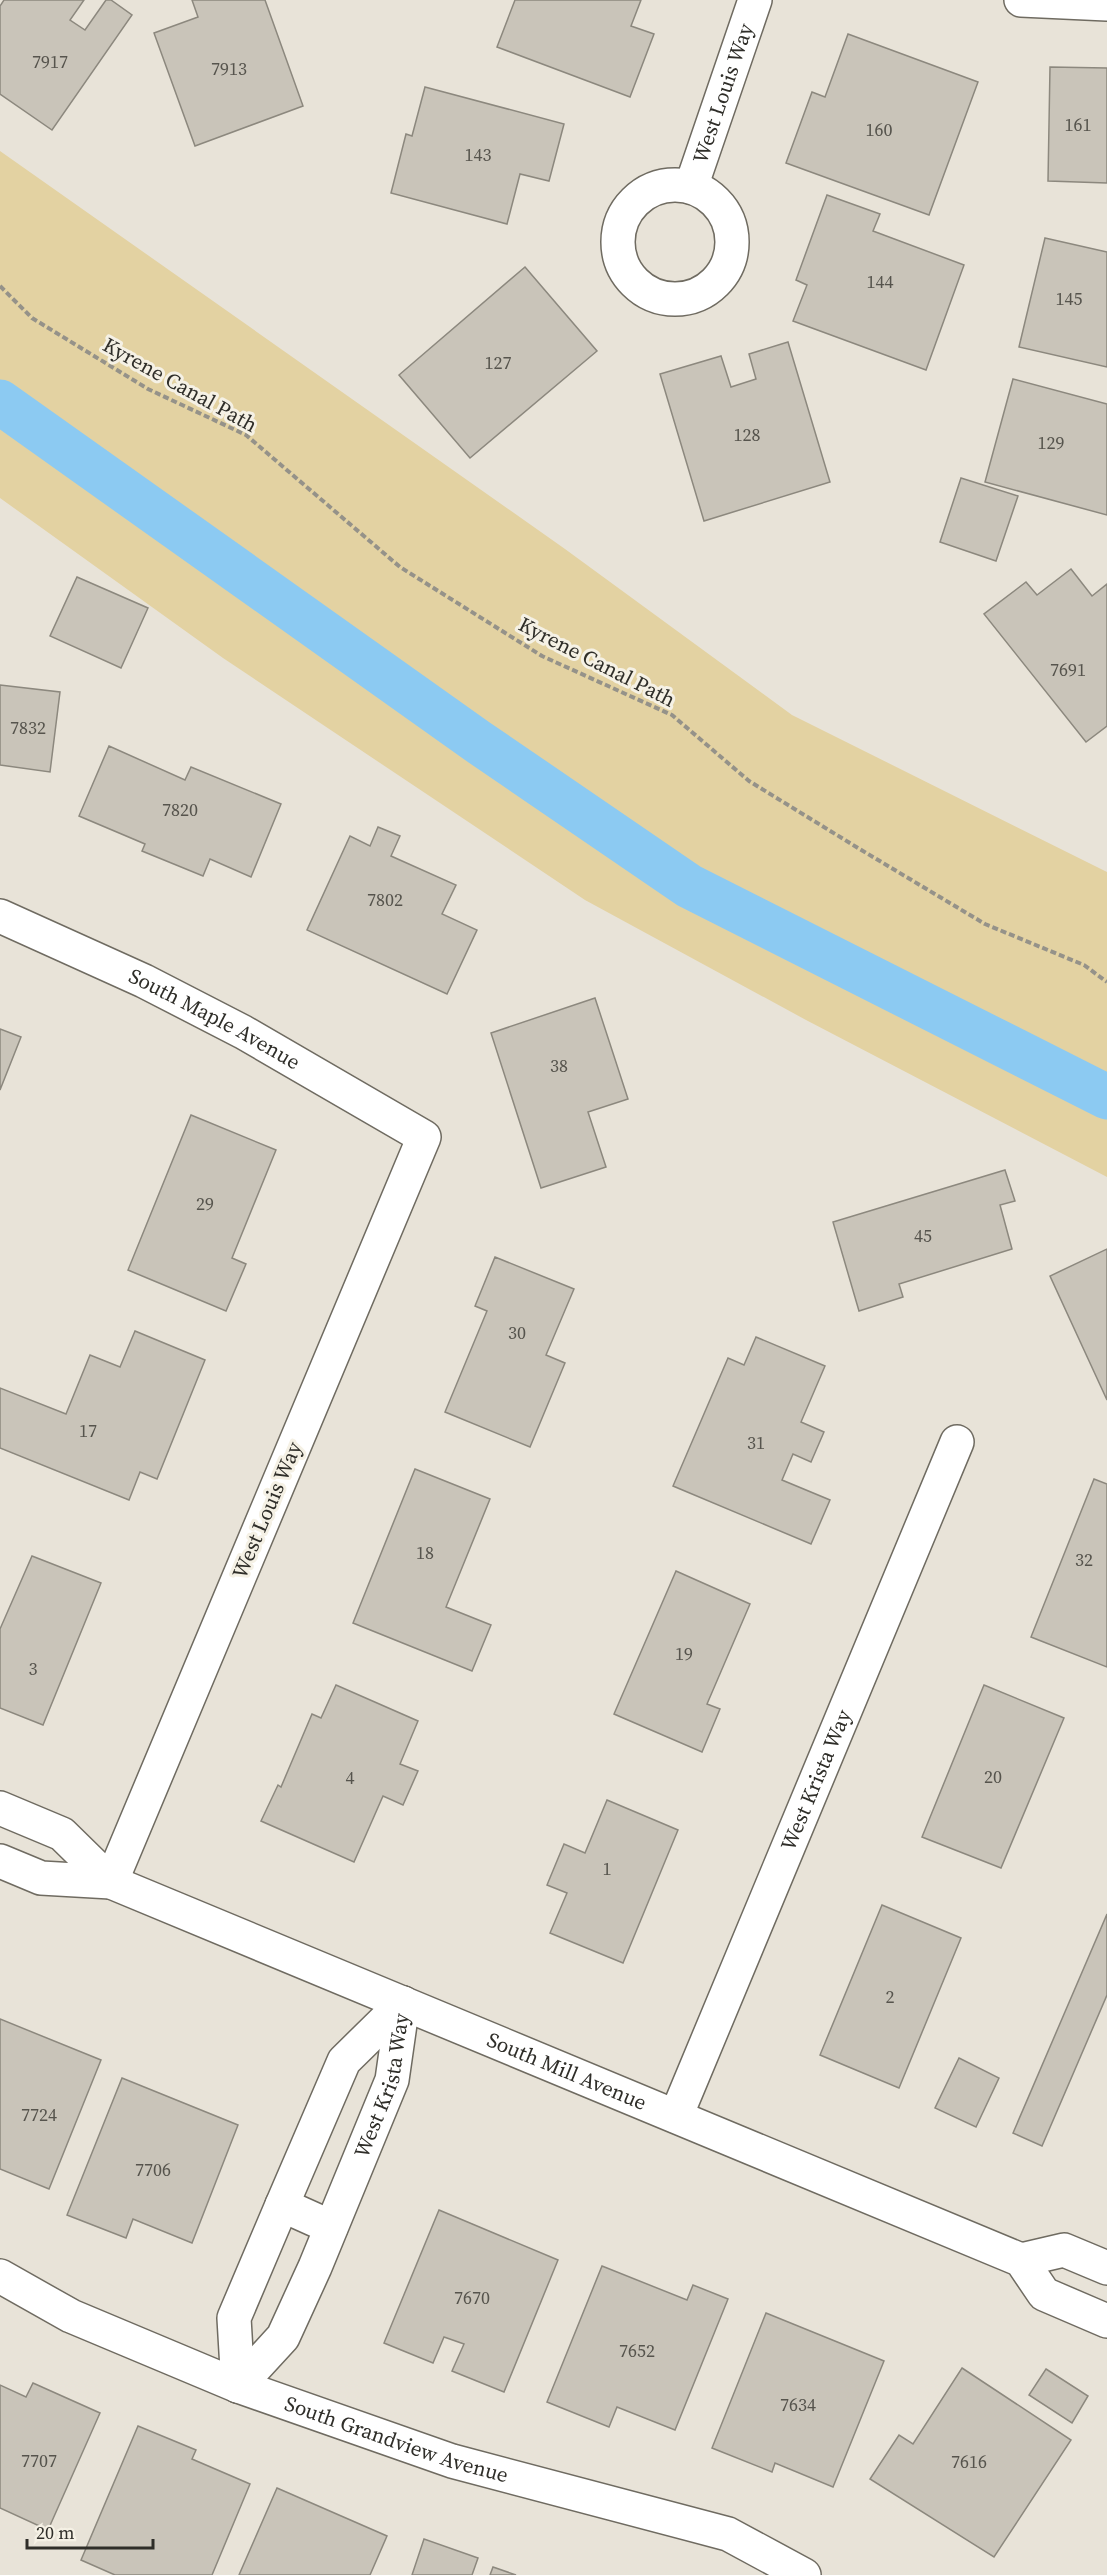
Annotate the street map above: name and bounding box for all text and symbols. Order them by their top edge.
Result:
street label: West Louis Way [685,19,760,167]
house number: 7917 [32,49,68,74]
house number: 7913 [211,56,247,81]
house number: 161 [1065,112,1092,137]
house number: 160 [866,117,893,142]
house number: 143 [465,142,492,167]
house number: 144 [867,269,894,294]
house number: 145 [1056,286,1083,311]
street label: Kyrene Canal Path [98,330,263,439]
house number: 127 [485,350,512,375]
house number: 128 [734,422,761,447]
house number: 129 [1038,430,1065,455]
street label: Kyrene Canal Path [514,610,681,714]
house number: 7691 [1050,657,1086,682]
house number: 7832 [10,715,46,740]
house number: 7820 [162,797,198,822]
house number: 7802 [367,887,403,912]
street label: South Maple Avenue [124,961,306,1076]
house number: 38 [550,1053,568,1078]
house number: 29 [196,1191,214,1216]
house number: 45 [914,1223,932,1248]
house number: 30 [508,1320,526,1345]
house number: 17 [79,1418,97,1443]
house number: 31 [747,1430,765,1455]
street label: West Louis Way [225,1437,308,1583]
house number: 18 [416,1540,434,1565]
house number: 32 [1075,1547,1093,1572]
house number: 19 [675,1641,693,1666]
house number: 3 [29,1656,38,1681]
street label: West Krista Way [773,1705,858,1855]
house number: 20 [984,1764,1002,1789]
house number: 4 [346,1765,355,1790]
house number: 1 [603,1856,612,1881]
house number: 2 [886,1984,895,2009]
street label: West Krista Way [347,2011,415,2162]
street label: South Mill Avenue [483,2025,651,2117]
house number: 7724 [21,2102,57,2127]
house number: 7706 [135,2157,171,2182]
house number: 7670 [454,2285,490,2310]
house number: 7652 [619,2338,655,2363]
street label: South Grandview Avenue [281,2389,512,2489]
house number: 7634 [780,2392,816,2417]
house number: 7707 [21,2448,57,2473]
house number: 7616 [951,2449,987,2474]
scale bar [27,2512,153,2550]
text: 20 m [36,2520,74,2545]

